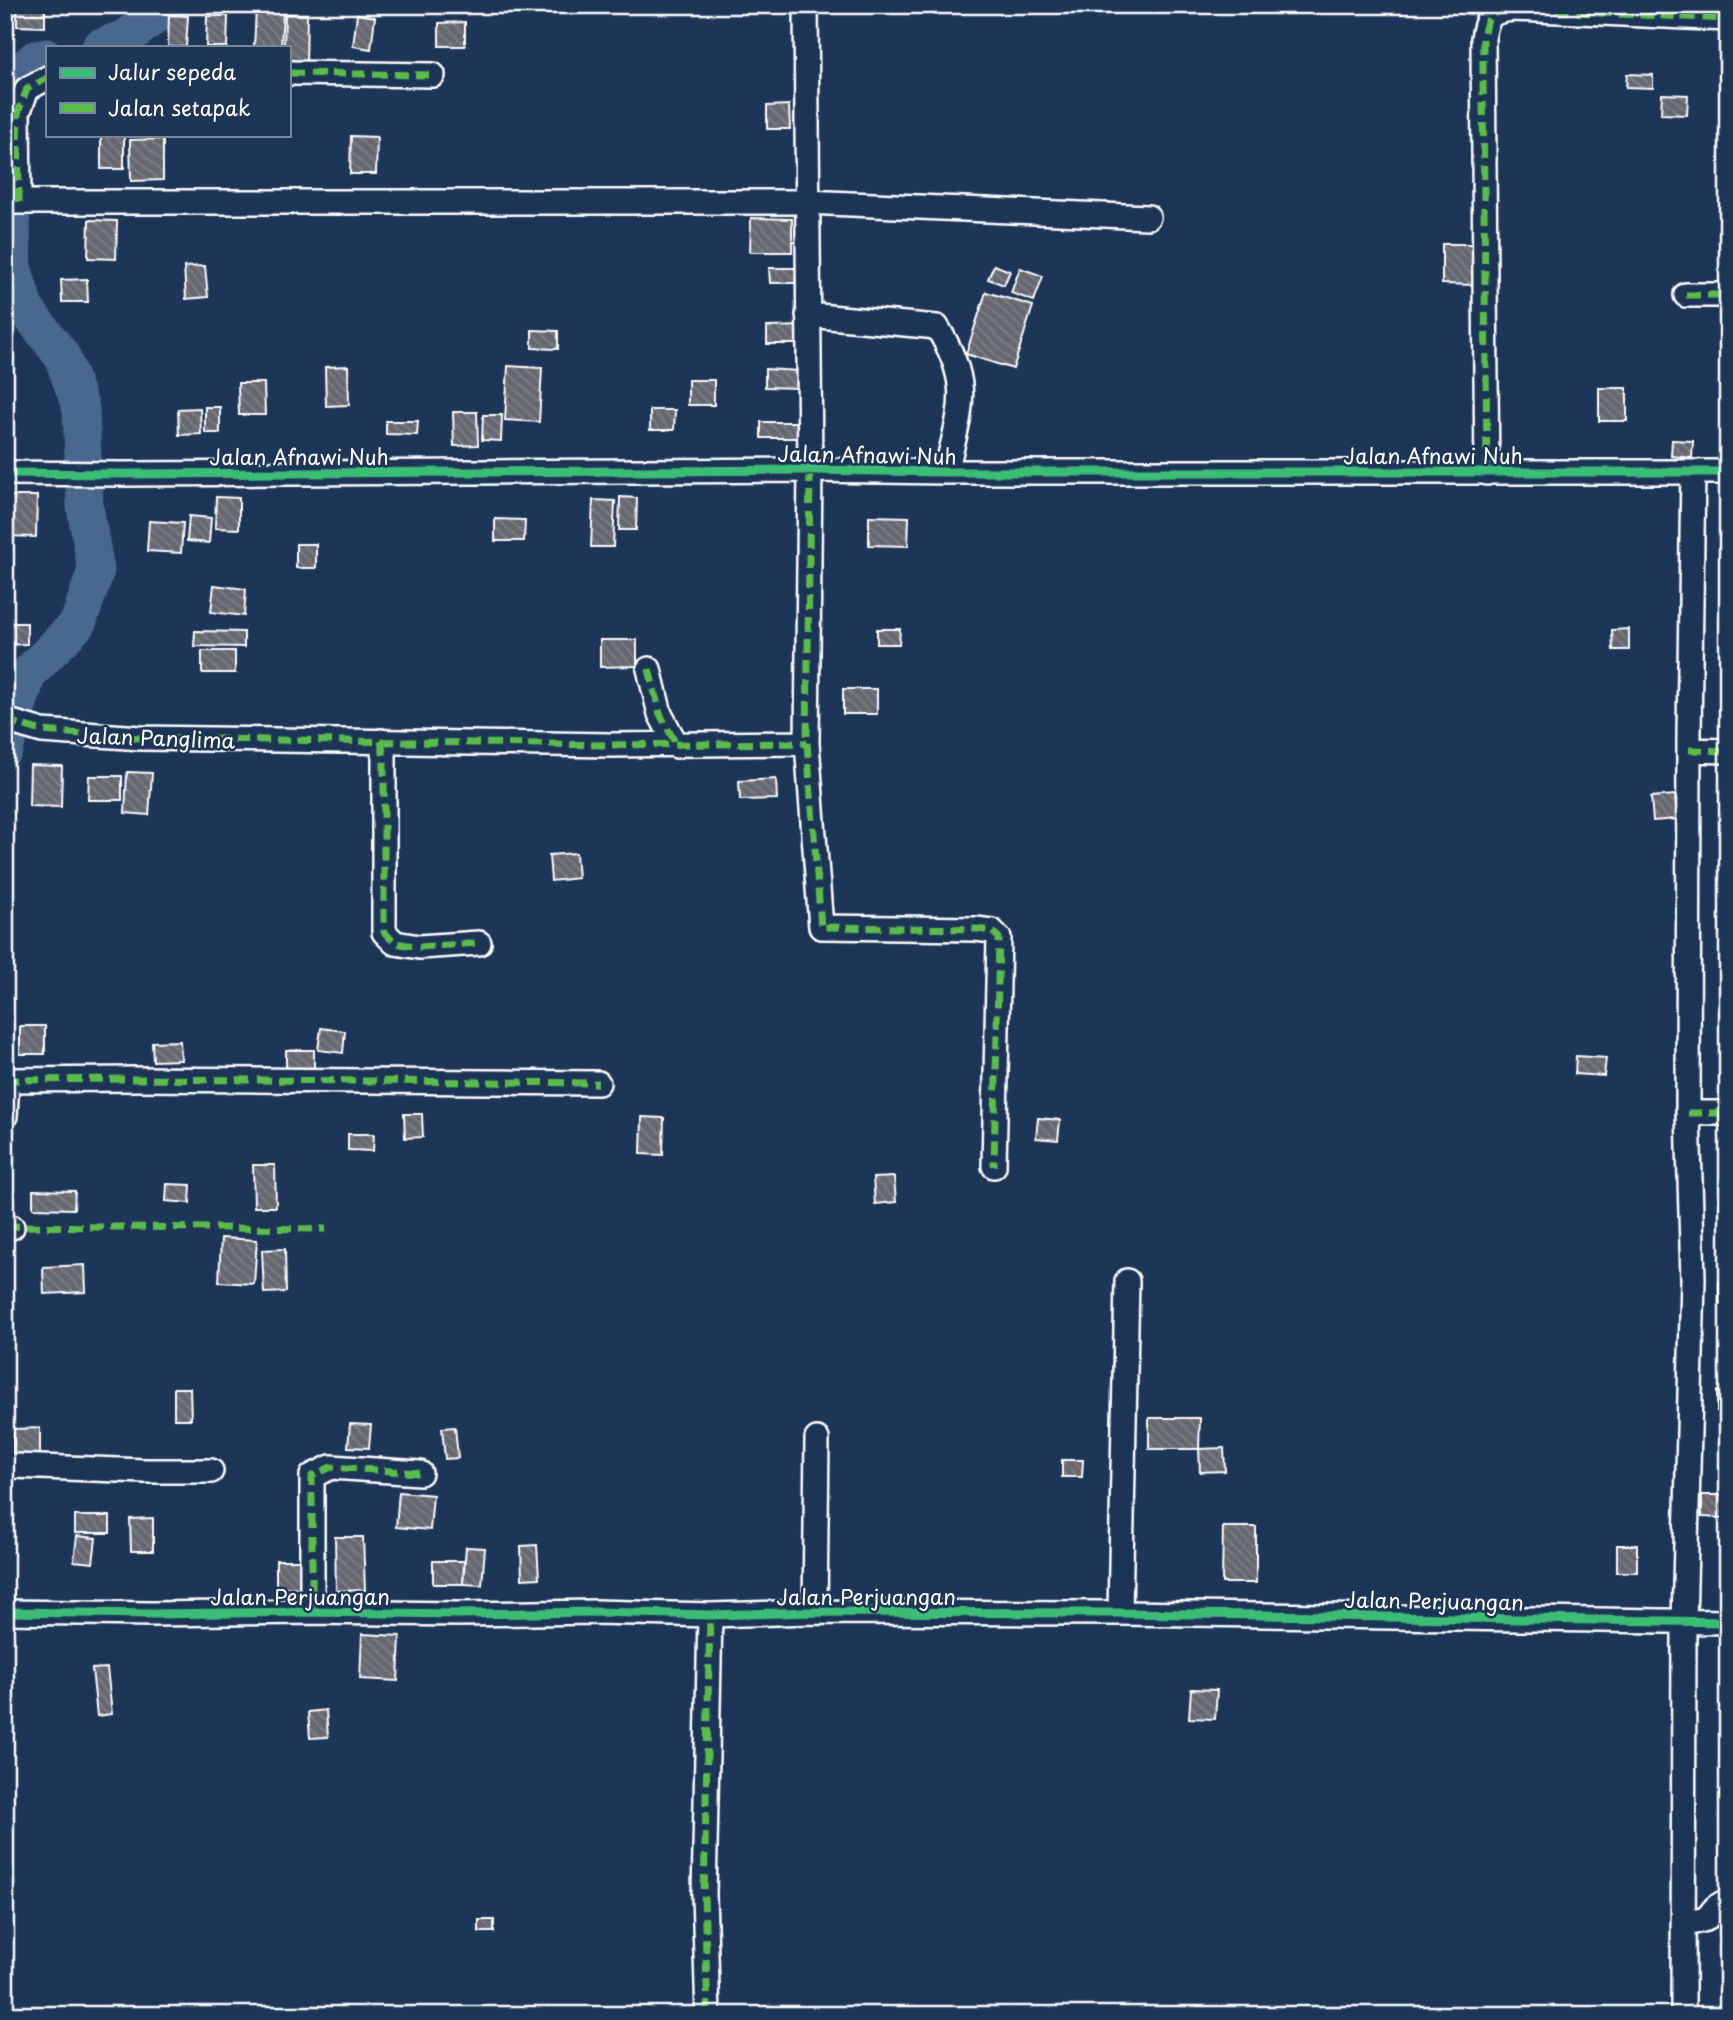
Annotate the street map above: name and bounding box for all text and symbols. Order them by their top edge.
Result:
legend [46,46,290,136]
text: Jalur sepeda [108,55,236,87]
text: Jalan setapak [108,91,251,123]
street label: Jalan Afnawi Nuh [777,436,957,472]
street label: Jalan Afnawi Nuh [1343,439,1523,471]
street label: Jalan Afnawi Nuh [209,440,389,472]
street label: Jalan Panglima [76,718,236,756]
street label: Jalan Perjuangan [210,1580,390,1612]
street label: Jalan Perjuangan [776,1580,956,1612]
street label: Jalan Perjuangan [1344,1582,1524,1618]

